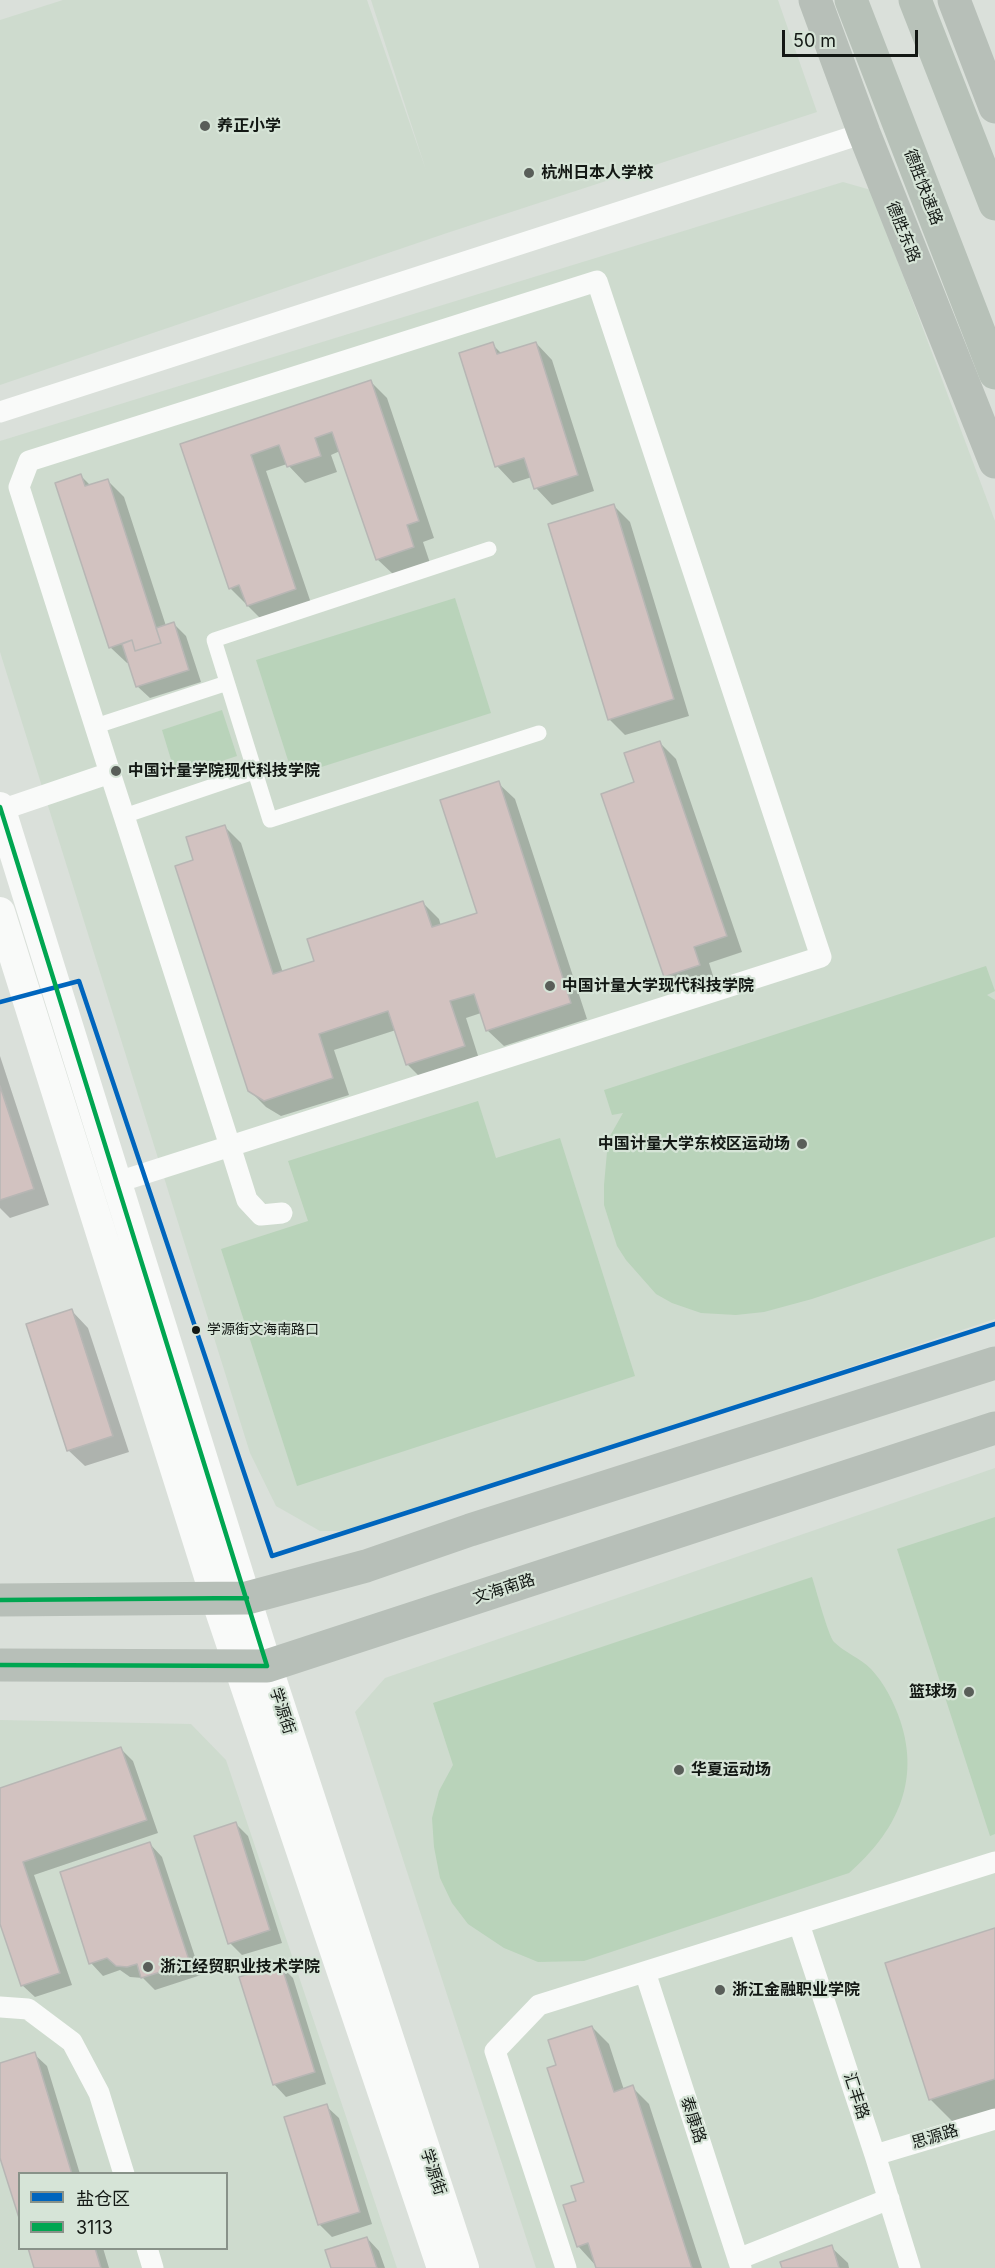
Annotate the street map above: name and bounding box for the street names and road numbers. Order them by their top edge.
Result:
street label: 德胜快速路 [900,146,946,228]
street label: 德胜东路 [882,199,924,265]
street label: 文海南路 [471,1570,537,1608]
street label: 学源街 [265,1685,299,1737]
street label: 汇丰路 [839,2070,873,2122]
street label: 泰康路 [676,2094,710,2146]
street label: 思源路 [909,2121,961,2153]
street label: 学源街 [416,2146,450,2198]

